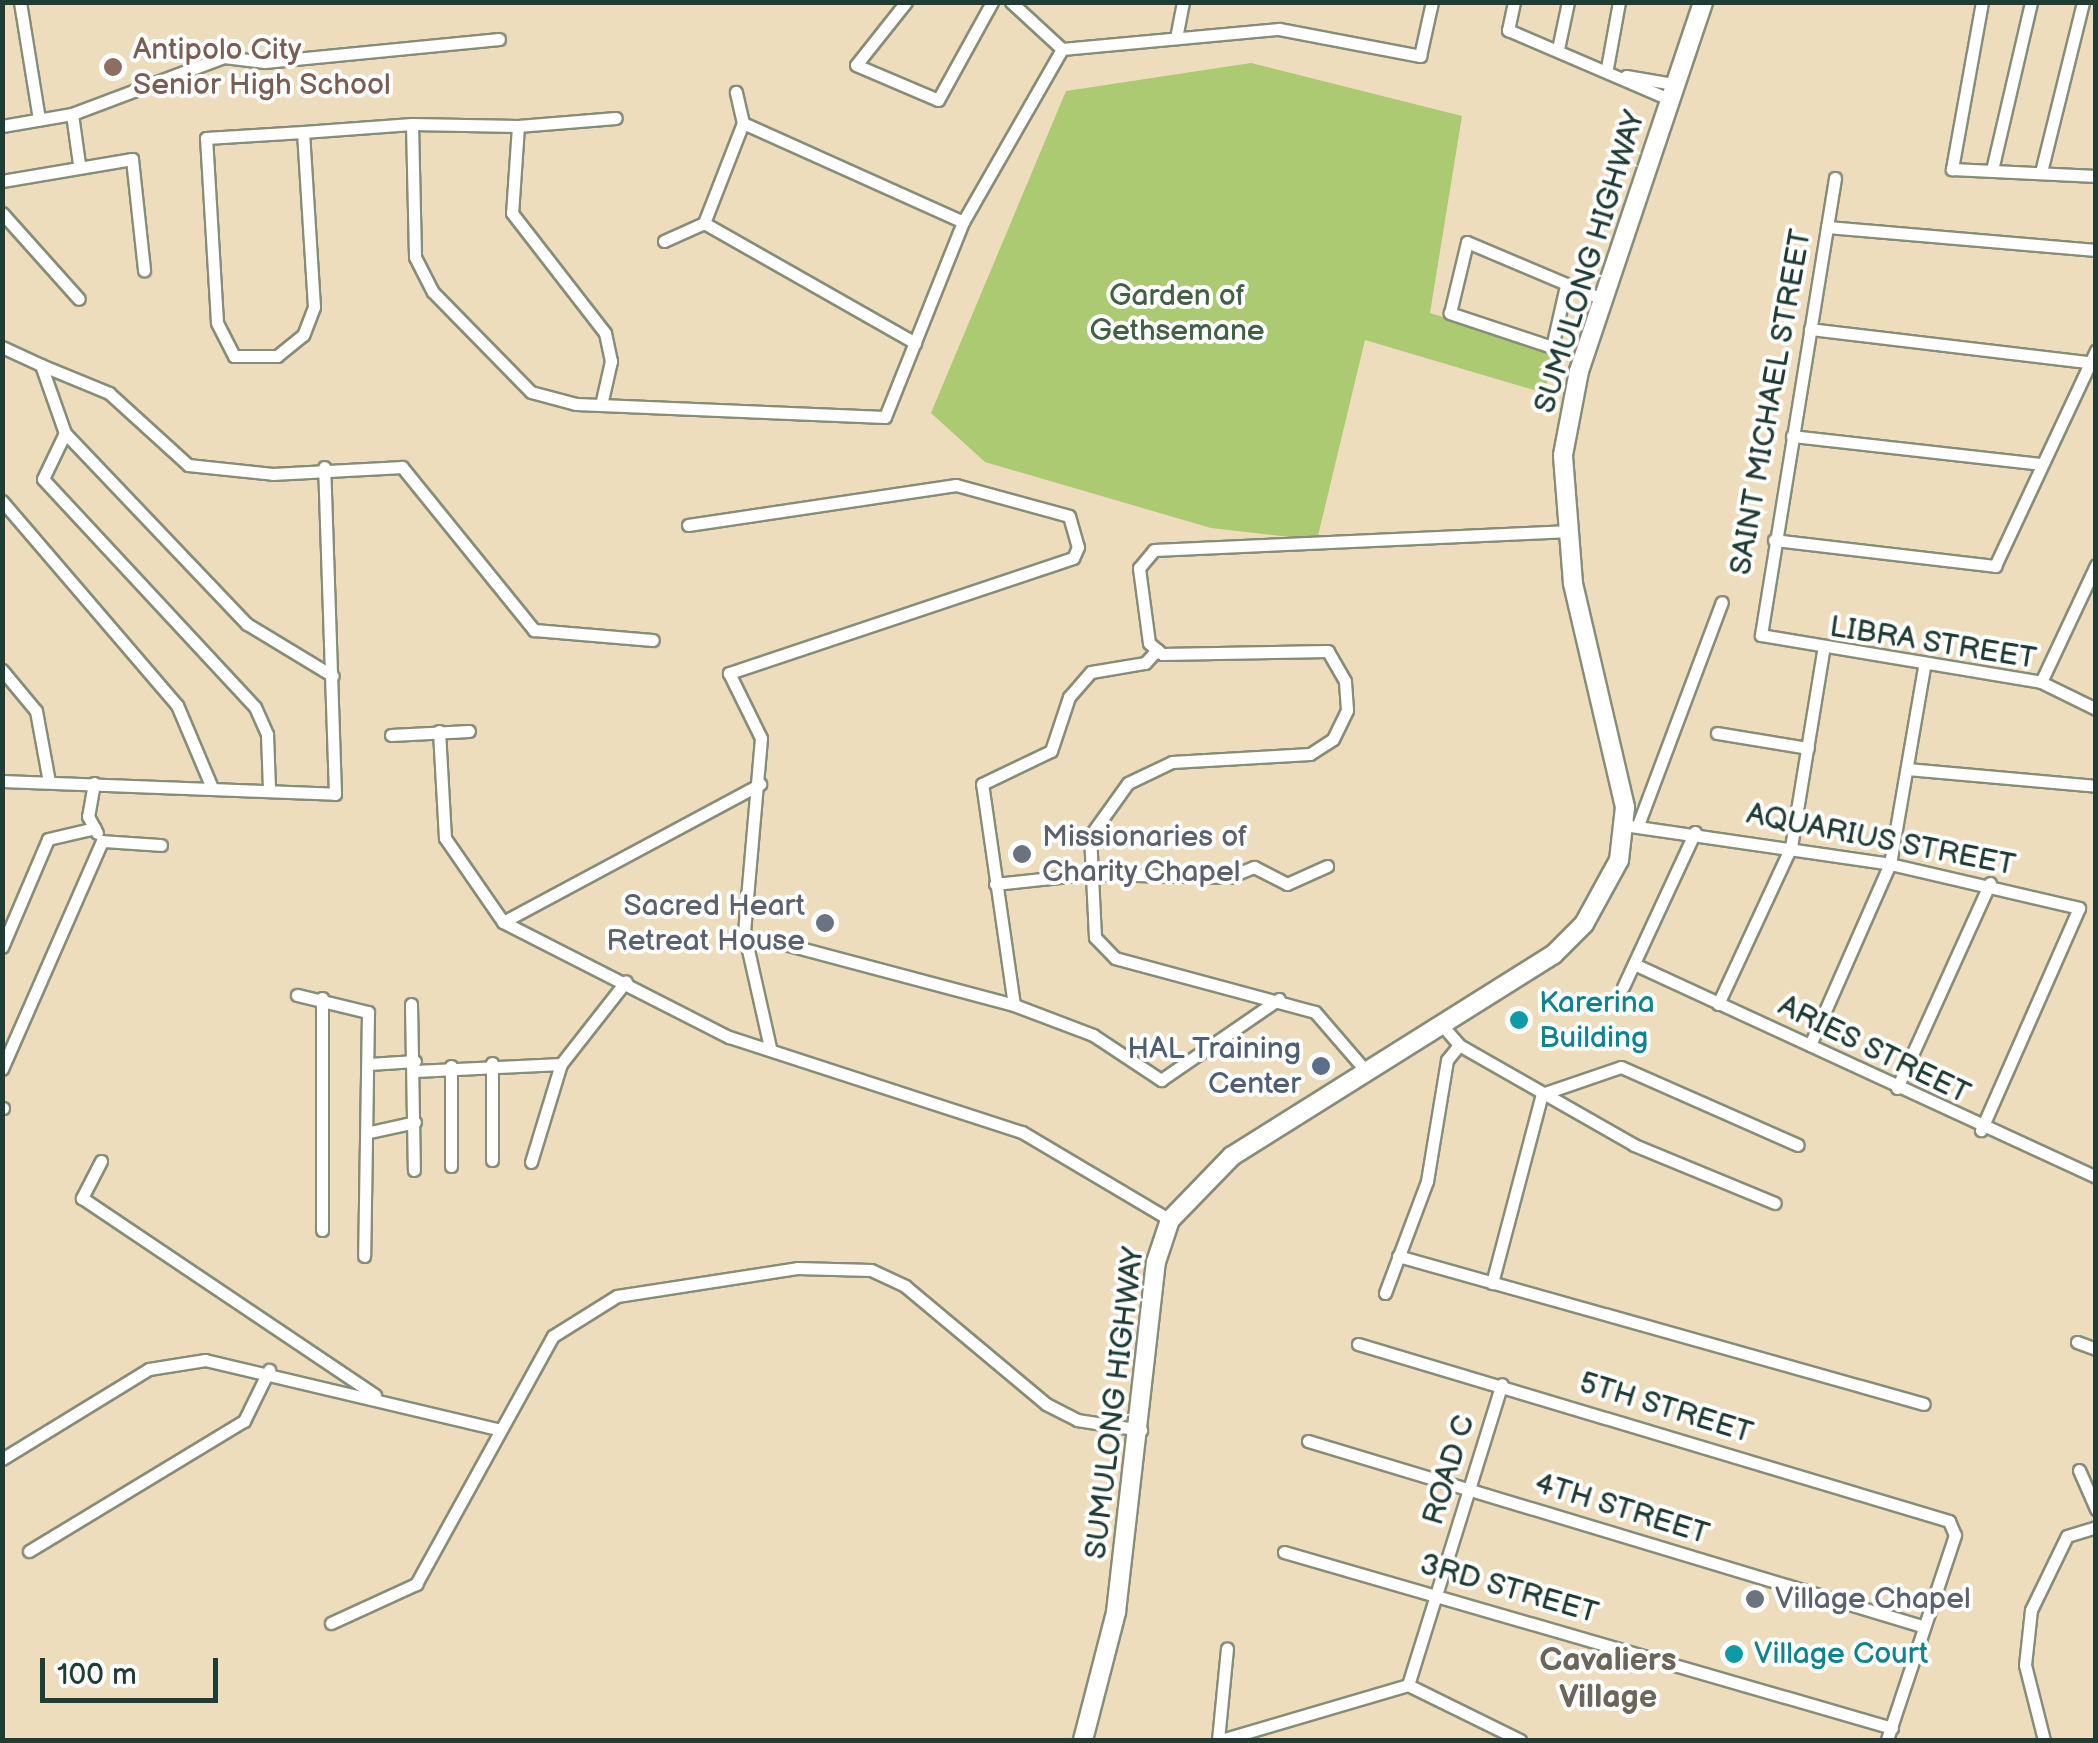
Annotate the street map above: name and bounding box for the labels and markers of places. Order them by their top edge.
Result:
place label: Antipolo City Senior High School [133,32,391,102]
marker: Antipolo City Senior High School [102,56,124,78]
place label: Missionaries of Charity Chapel [1042,819,1247,890]
marker: Missionaries of Charity Chapel [1011,843,1033,865]
place label: Sacred Heart Retreat House [606,888,805,958]
marker: Sacred Heart Retreat House [814,912,836,934]
place label: Karerina Building [1539,985,1655,1056]
marker: Karerina Building [1508,1009,1530,1031]
place label: HAL Training Center [1126,1031,1301,1102]
marker: HAL Training Center [1310,1055,1332,1077]
place label: Village Chapel [1775,1581,1971,1617]
marker: Village Chapel [1744,1588,1766,1610]
place label: Village Court [1754,1636,1928,1672]
marker: Village Court [1723,1643,1745,1665]

